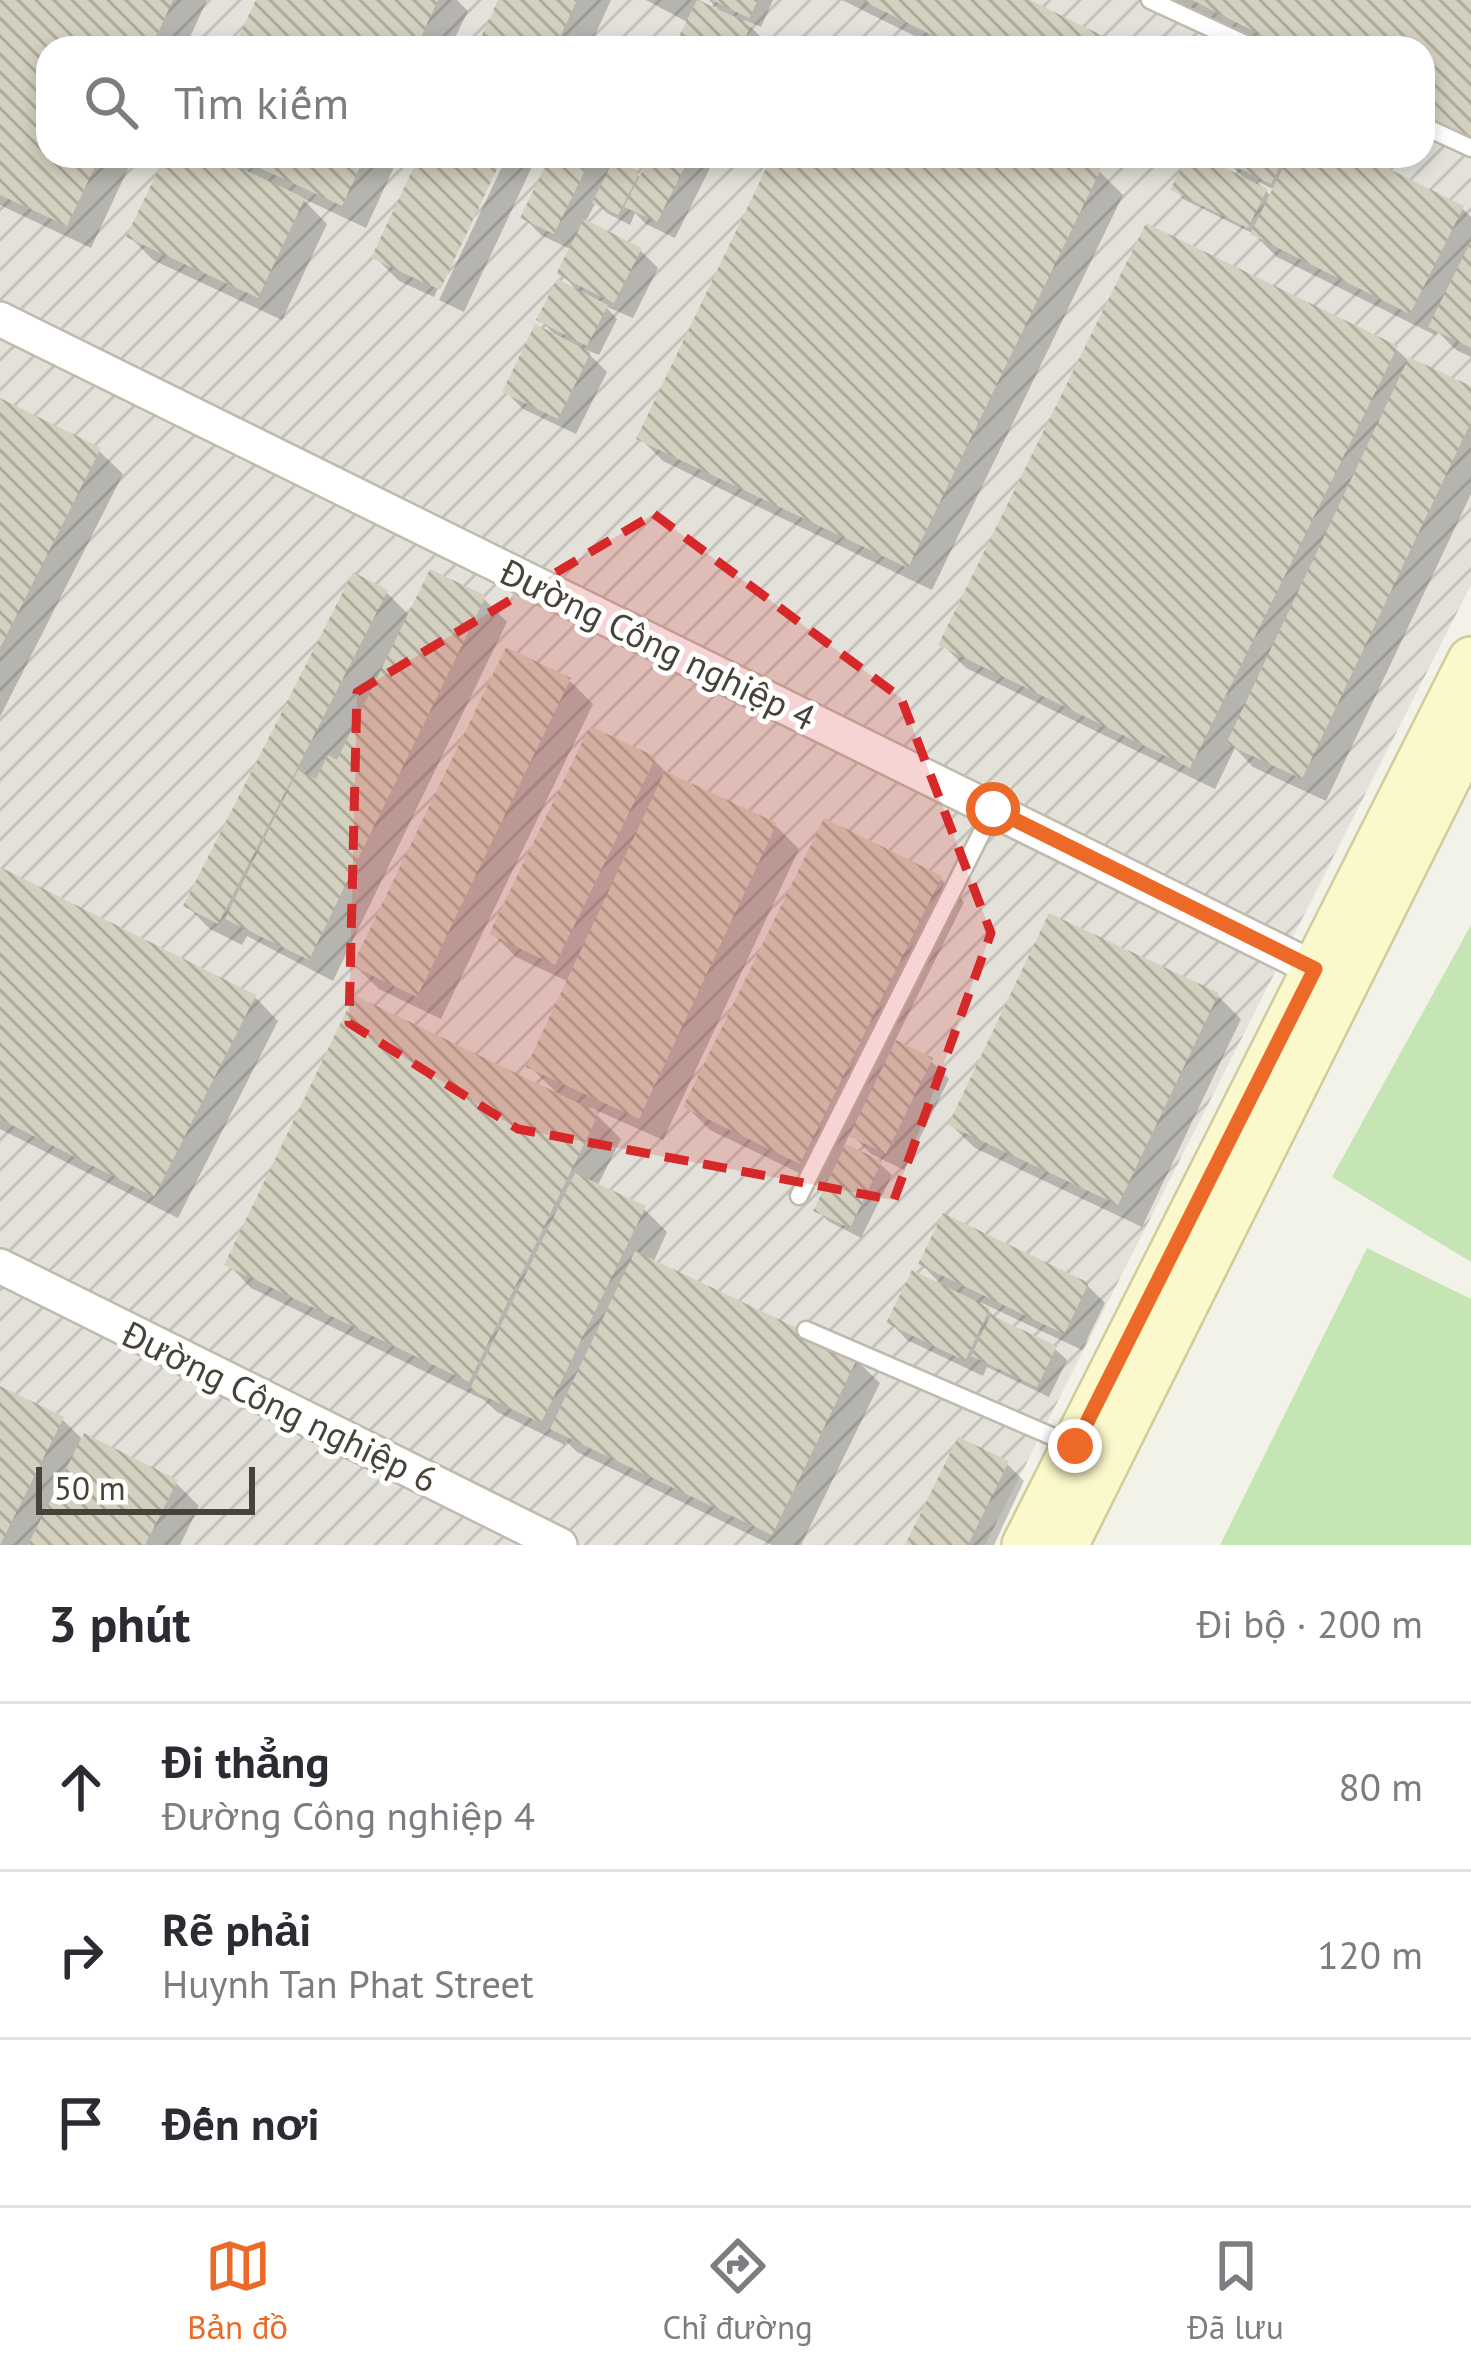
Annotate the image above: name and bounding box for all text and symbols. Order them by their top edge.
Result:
search box [36,36,1435,168]
icon: search [78,69,144,135]
text: Tìm kiếm [174,73,349,131]
street label: Đường Công nghiệp 4 [492,547,823,741]
route start [966,782,1020,836]
street label: Đường Công nghiệp 6 [114,1309,445,1503]
route end [1048,1419,1102,1473]
scale bar [36,1461,255,1514]
text: 50 m [54,1466,126,1509]
text: 3 phút [48,1590,190,1656]
text: Đi bộ · 200 m [1197,1598,1423,1649]
text: Đi thẳng [162,1732,330,1790]
icon: ahead [48,1754,114,1820]
text: 80 m [1338,1761,1423,1812]
text: Đường Công nghiệp 4 [162,1790,535,1841]
text: Rẽ phải [162,1900,311,1958]
icon: right [48,1922,114,1988]
text: 120 m [1317,1929,1423,1980]
text: Huynh Tan Phat Street [162,1958,534,2009]
icon: arrive [48,2090,114,2156]
text: Đến nơi [162,2094,320,2152]
tab: Bản đồ [187,2233,288,2348]
tab: Chỉ đường [662,2233,813,2348]
tab: Đã lưu [1187,2233,1284,2348]

